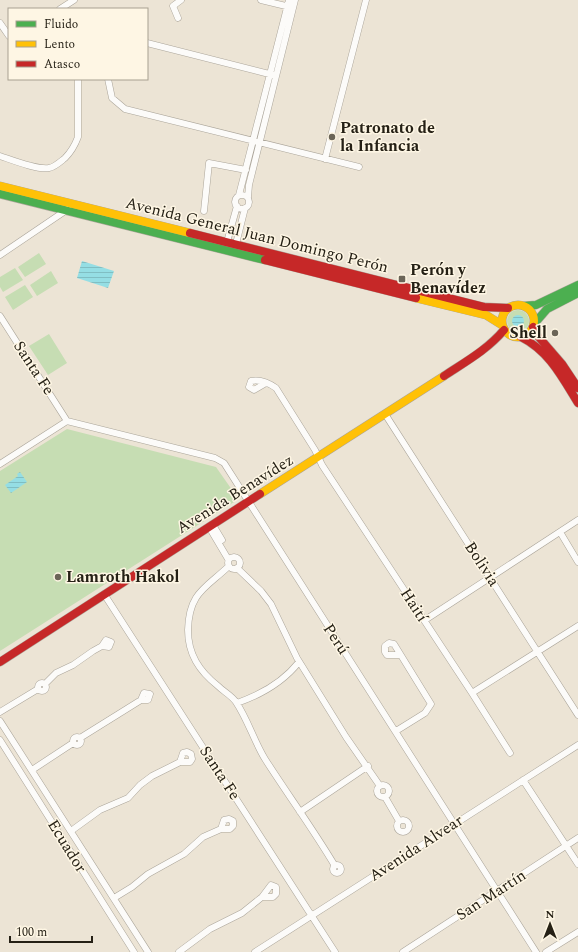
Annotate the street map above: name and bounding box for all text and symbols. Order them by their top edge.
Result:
legend [8,8,148,80]
text: Fluido [44,15,78,34]
text: Lento [44,35,75,54]
text: Atasco [44,55,80,74]
place label: Patronato de la Infancia [340,116,435,158]
marker: Patronato de la Infancia [327,132,337,142]
street label: Avenida General Juan Domingo Perón [123,191,391,279]
place label: Perón y Benavídez [410,258,486,300]
marker: Perón y Benavídez [397,274,407,284]
place label: Shell [510,321,547,345]
marker: Shell [550,328,560,338]
street label: Santa Fe [7,336,61,400]
street label: Avenida Benavídez [172,448,298,540]
street label: Bolivia [458,537,506,591]
place label: Lamroth Hakol [66,565,180,589]
marker: Lamroth Hakol [53,572,63,582]
street label: Haití [394,583,435,628]
street label: Perú [317,619,355,659]
street label: Santa Fe [193,741,247,805]
street label: Avenida Alvear [364,809,468,887]
street label: Ecuador [41,815,93,877]
street label: San Martín [451,863,531,927]
north arrow [530,904,570,944]
text: N [546,906,555,923]
scale bar [10,918,92,944]
text: 100 m [16,923,47,942]

